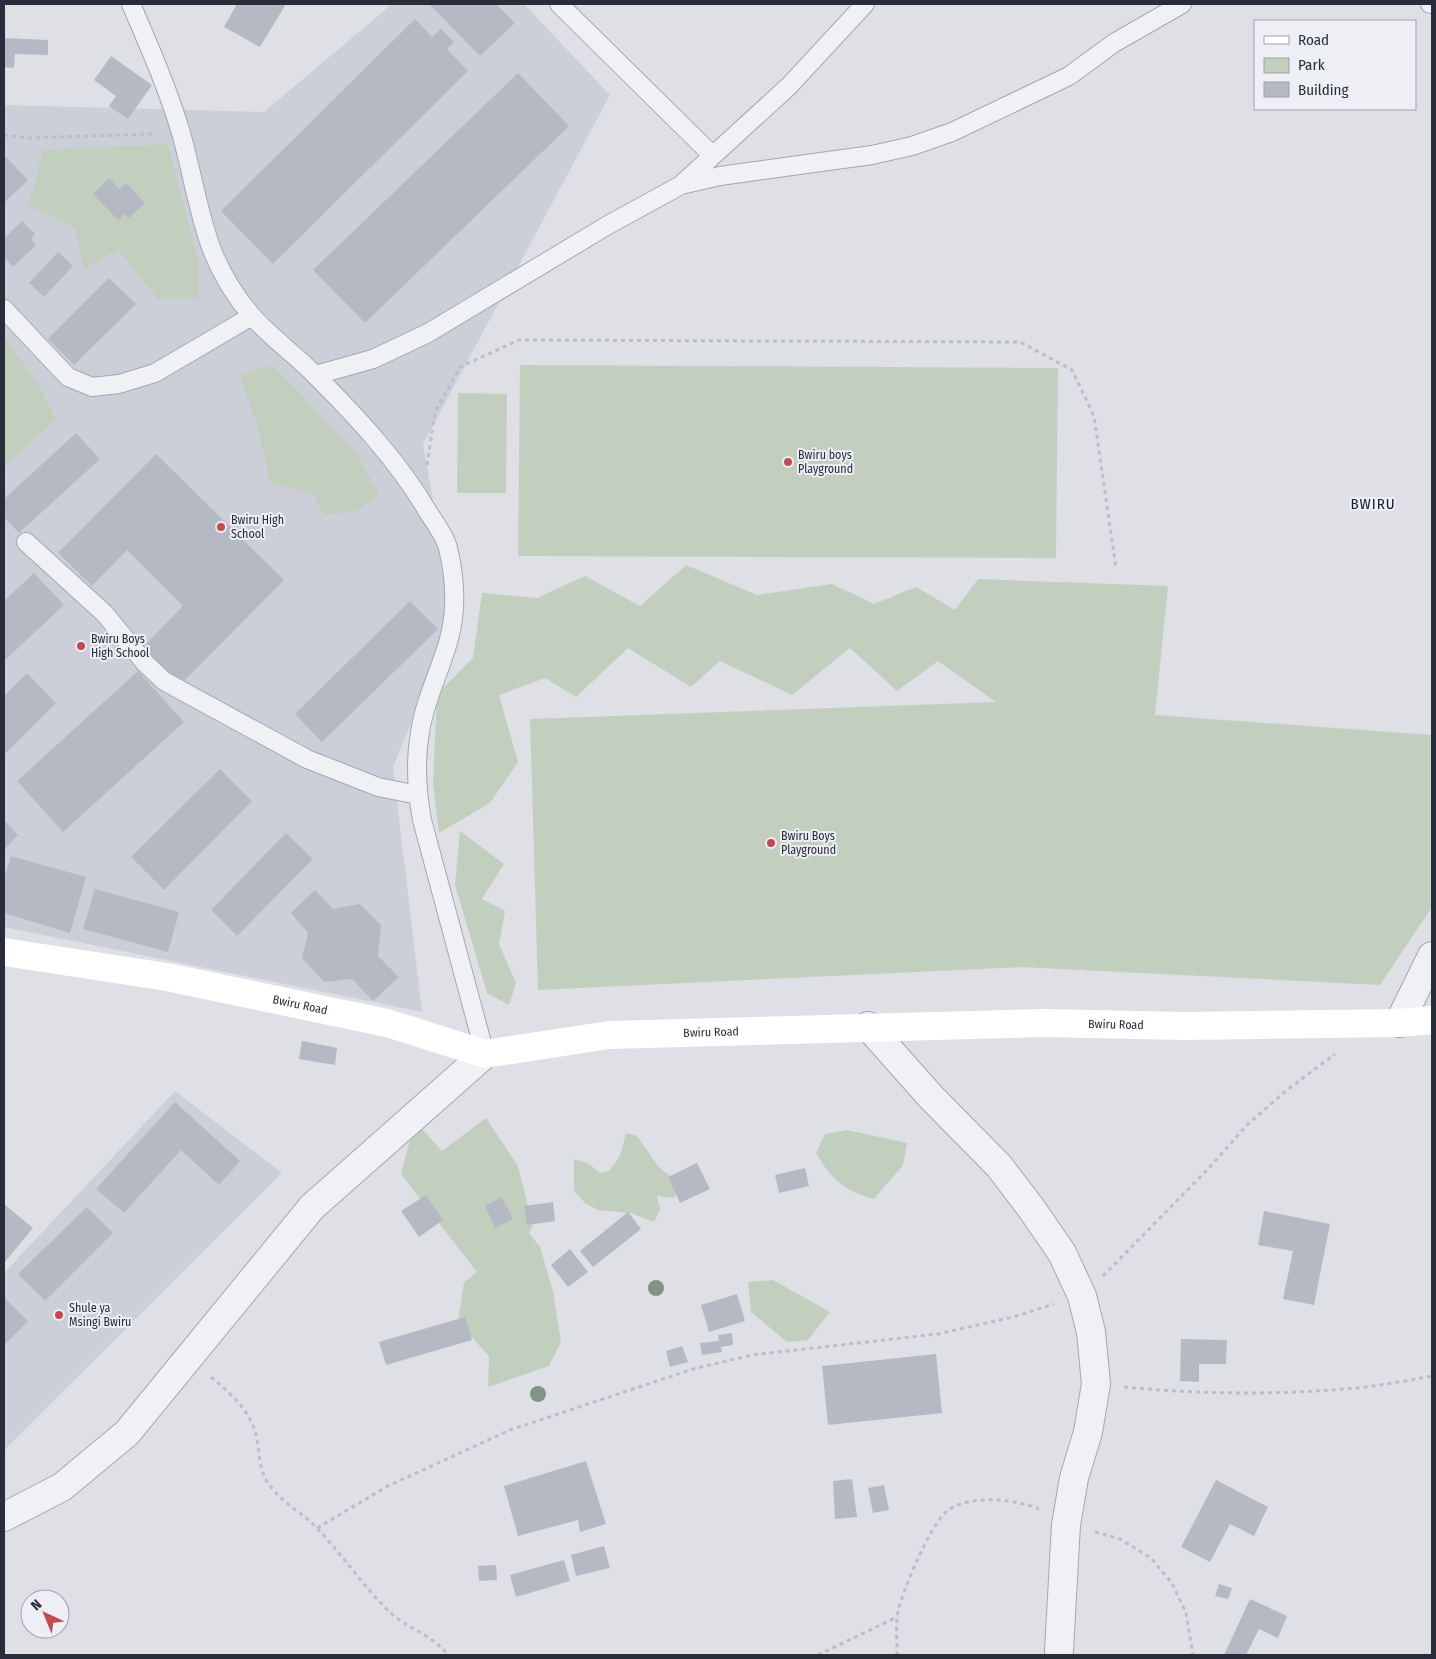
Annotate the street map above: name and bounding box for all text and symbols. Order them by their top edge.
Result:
legend [1254,20,1416,110]
text: Road [1298,31,1329,49]
text: Park [1298,56,1325,74]
text: Building [1298,81,1349,99]
place label: Bwiru boys Playground [798,448,853,476]
marker: Bwiru boys Playground [782,456,794,468]
district label: BWIRU [1350,495,1396,513]
place label: Bwiru High School [231,513,284,541]
marker: Bwiru High School [215,521,227,533]
place label: Bwiru Boys High School [91,632,149,660]
marker: Bwiru Boys High School [75,640,87,652]
place label: Bwiru Boys Playground [781,829,836,857]
marker: Bwiru Boys Playground [765,837,777,849]
street label: Bwiru Road [272,992,329,1017]
street label: Bwiru Road [1088,1017,1144,1032]
street label: Bwiru Road [683,1024,739,1040]
place label: Shule ya Msingi Bwiru [69,1301,131,1329]
marker: Shule ya Msingi Bwiru [53,1309,65,1321]
north arrow [20,1589,70,1639]
text: N [27,1596,45,1614]

